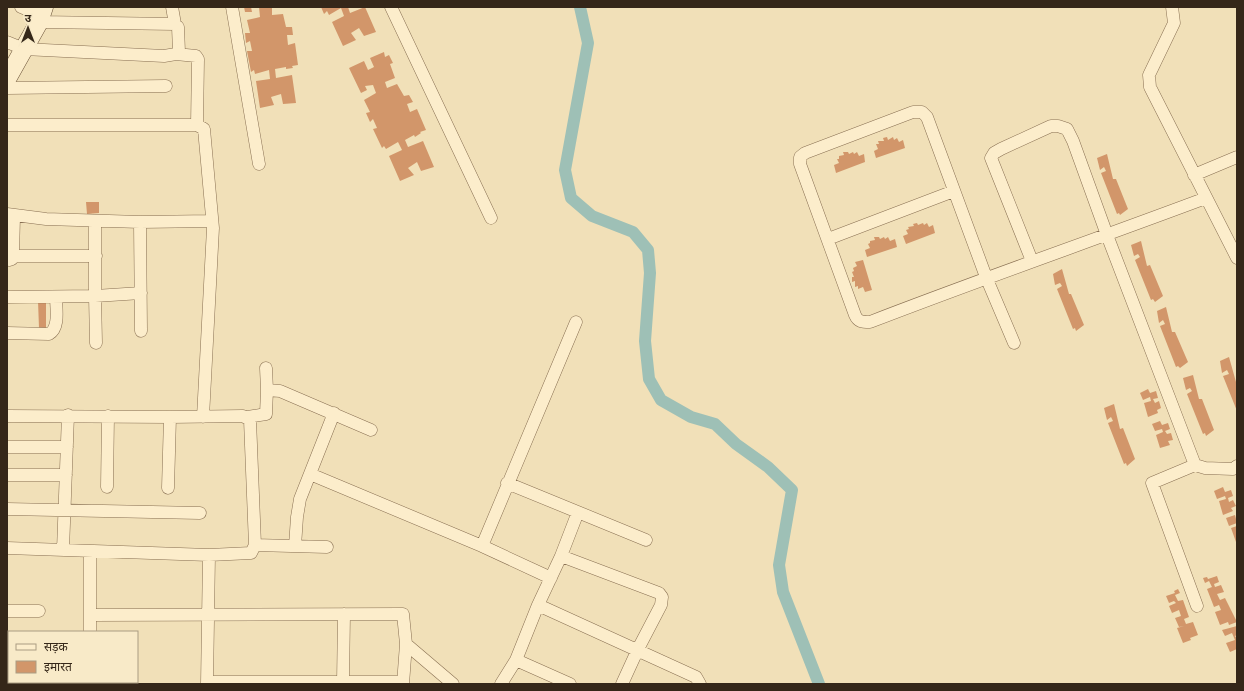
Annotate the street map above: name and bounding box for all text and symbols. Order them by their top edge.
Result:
north arrow [8,8,48,48]
text: उ [25,11,32,25]
legend [8,631,138,683]
text: सड़क [44,639,69,654]
text: इमारत [44,659,73,674]

